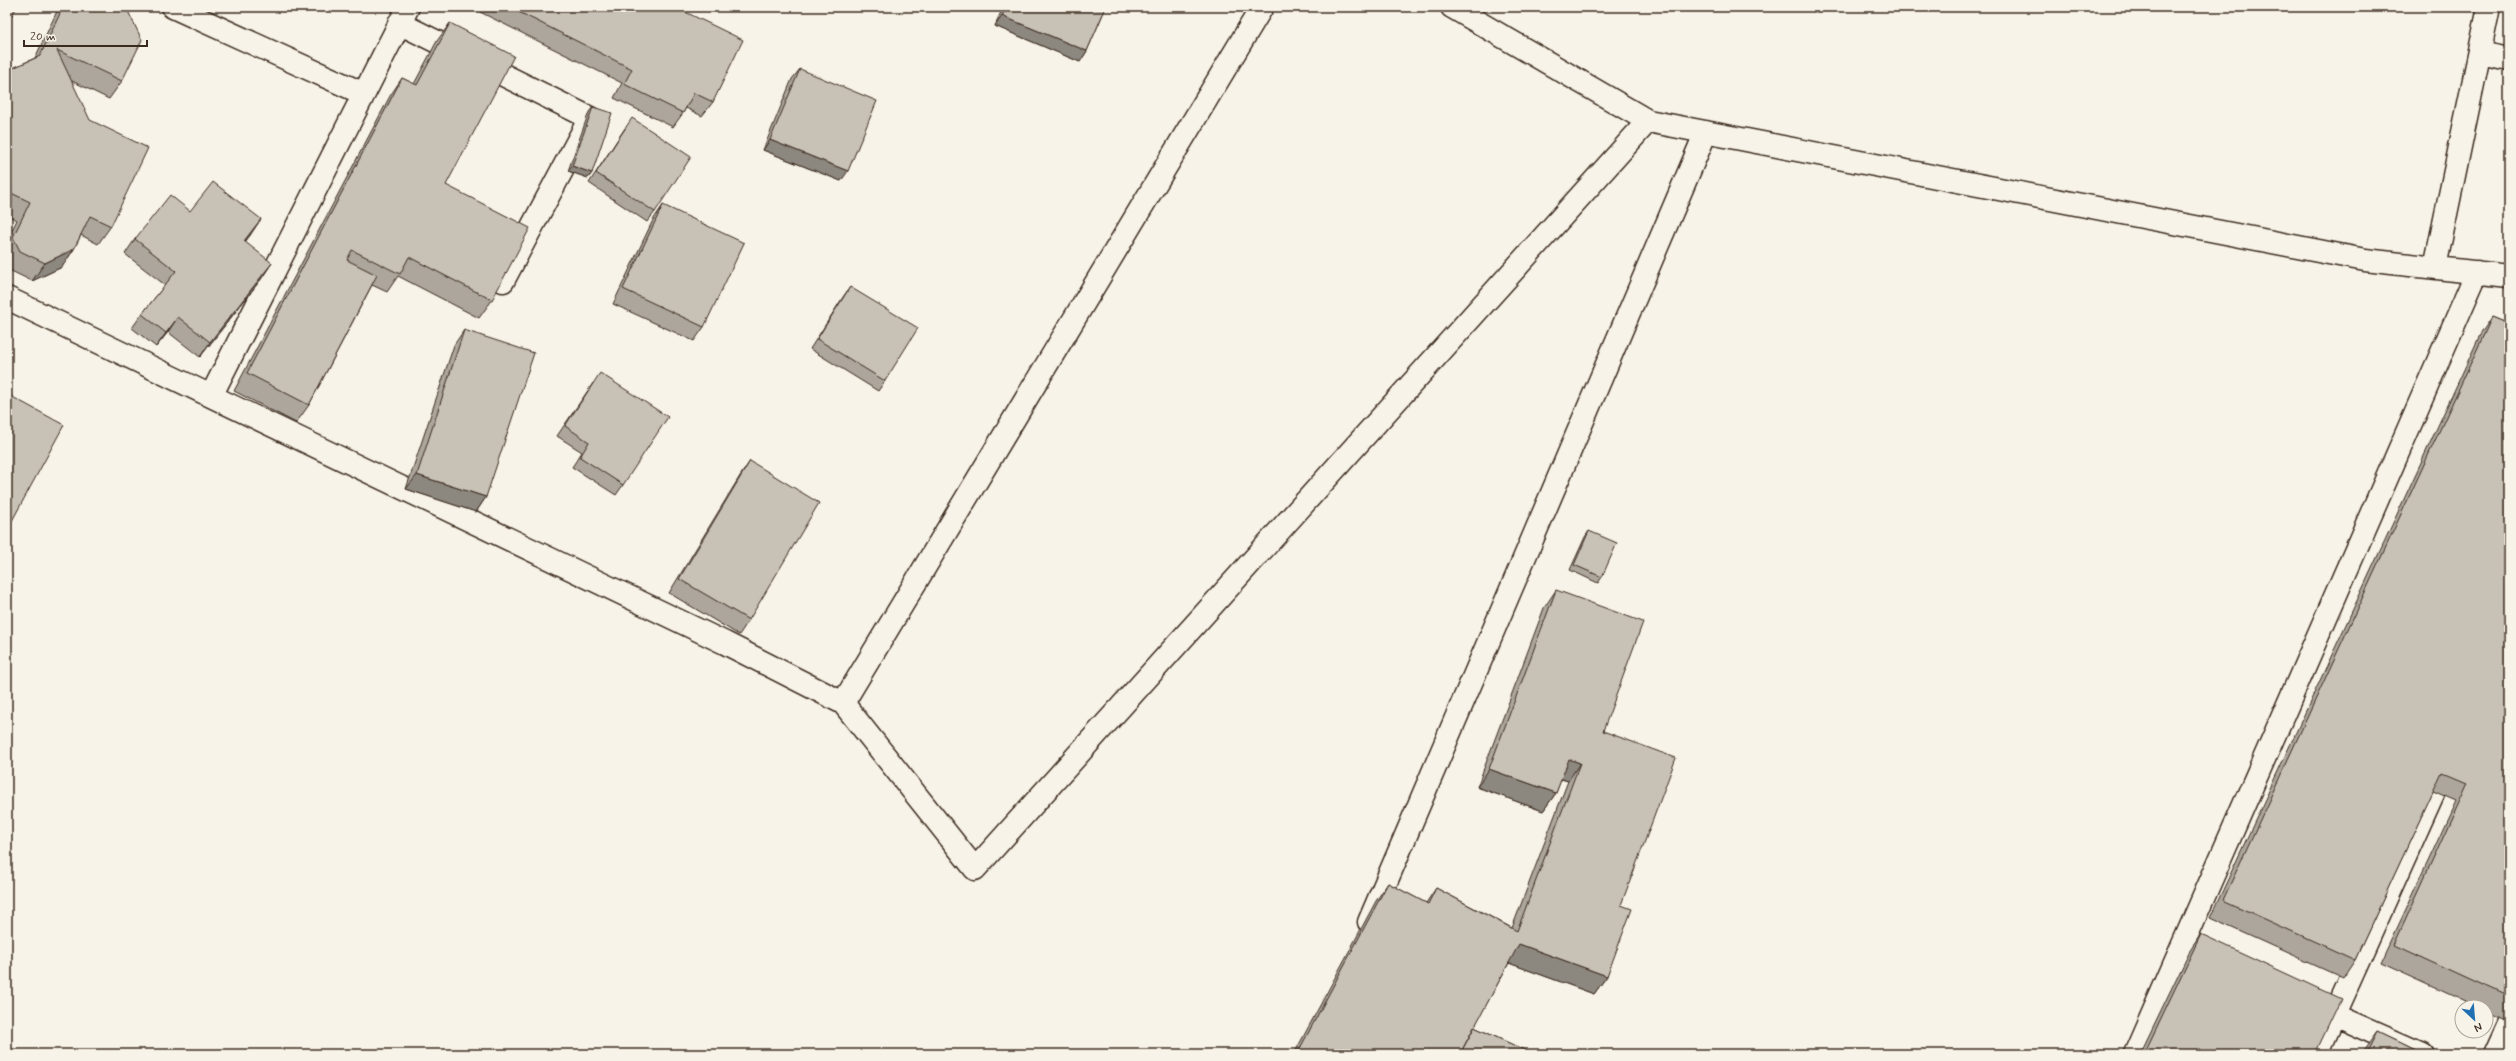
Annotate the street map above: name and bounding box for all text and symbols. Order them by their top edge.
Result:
scale bar [24,22,147,48]
text: 20 m [30,29,56,45]
north arrow [2454,999,2494,1039]
text: N [2472,1019,2484,1035]

